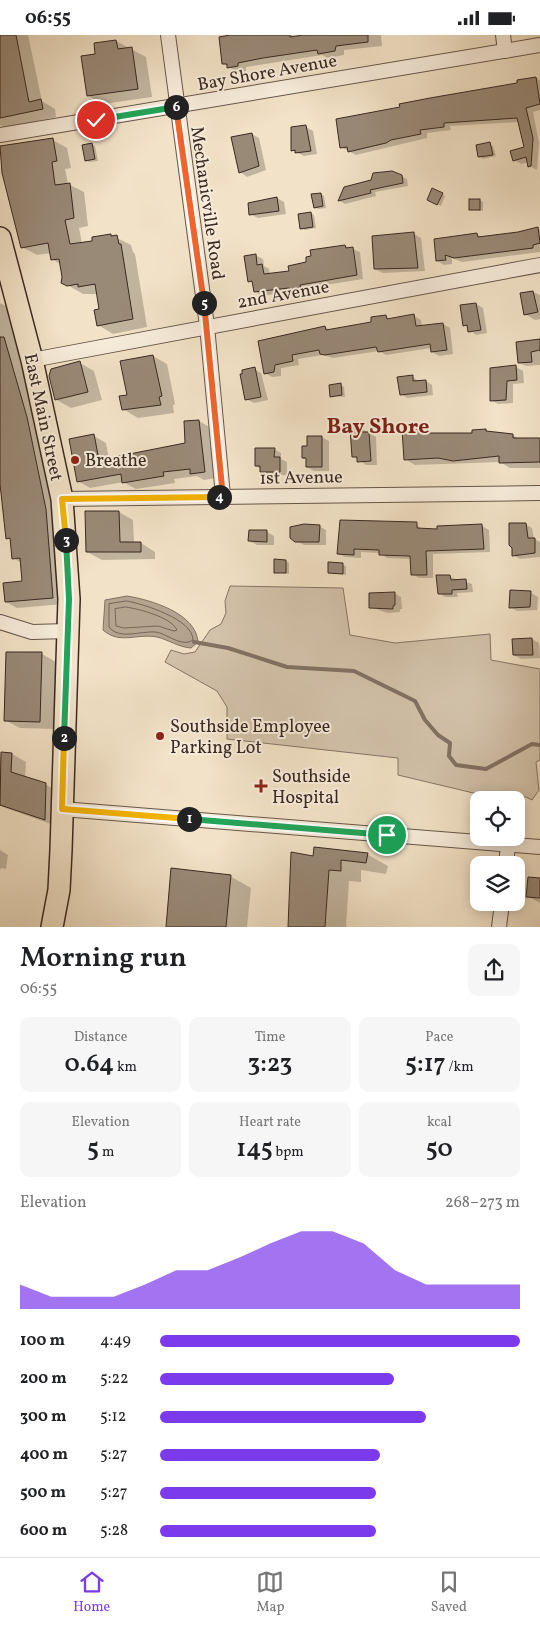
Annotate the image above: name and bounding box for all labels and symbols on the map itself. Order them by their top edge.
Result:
street label: Bay Shore Avenue [196,49,339,98]
pin: 6 [164,95,188,119]
pin [75,99,117,141]
street label: Mechanicville Road [183,125,230,282]
street label: 2nd Avenue [235,275,331,316]
pin: 5 [192,291,216,315]
street label: East Main Street [17,351,68,484]
district label: Bay Shore [327,412,429,443]
place label: Breathe [85,449,147,474]
marker: Breathe [69,454,81,466]
street label: 1st Avenue [259,465,343,492]
pin: 4 [206,485,232,509]
pin: 3 [54,527,78,553]
place label: Southside Employee Parking Lot [170,715,330,761]
pin: 2 [52,725,76,751]
marker: Southside Employee Parking Lot [154,730,166,742]
place label: Southside Hospital [272,765,351,811]
marker: Southside Hospital [254,779,268,793]
pin: 1 [176,807,202,831]
pin [366,814,408,856]

